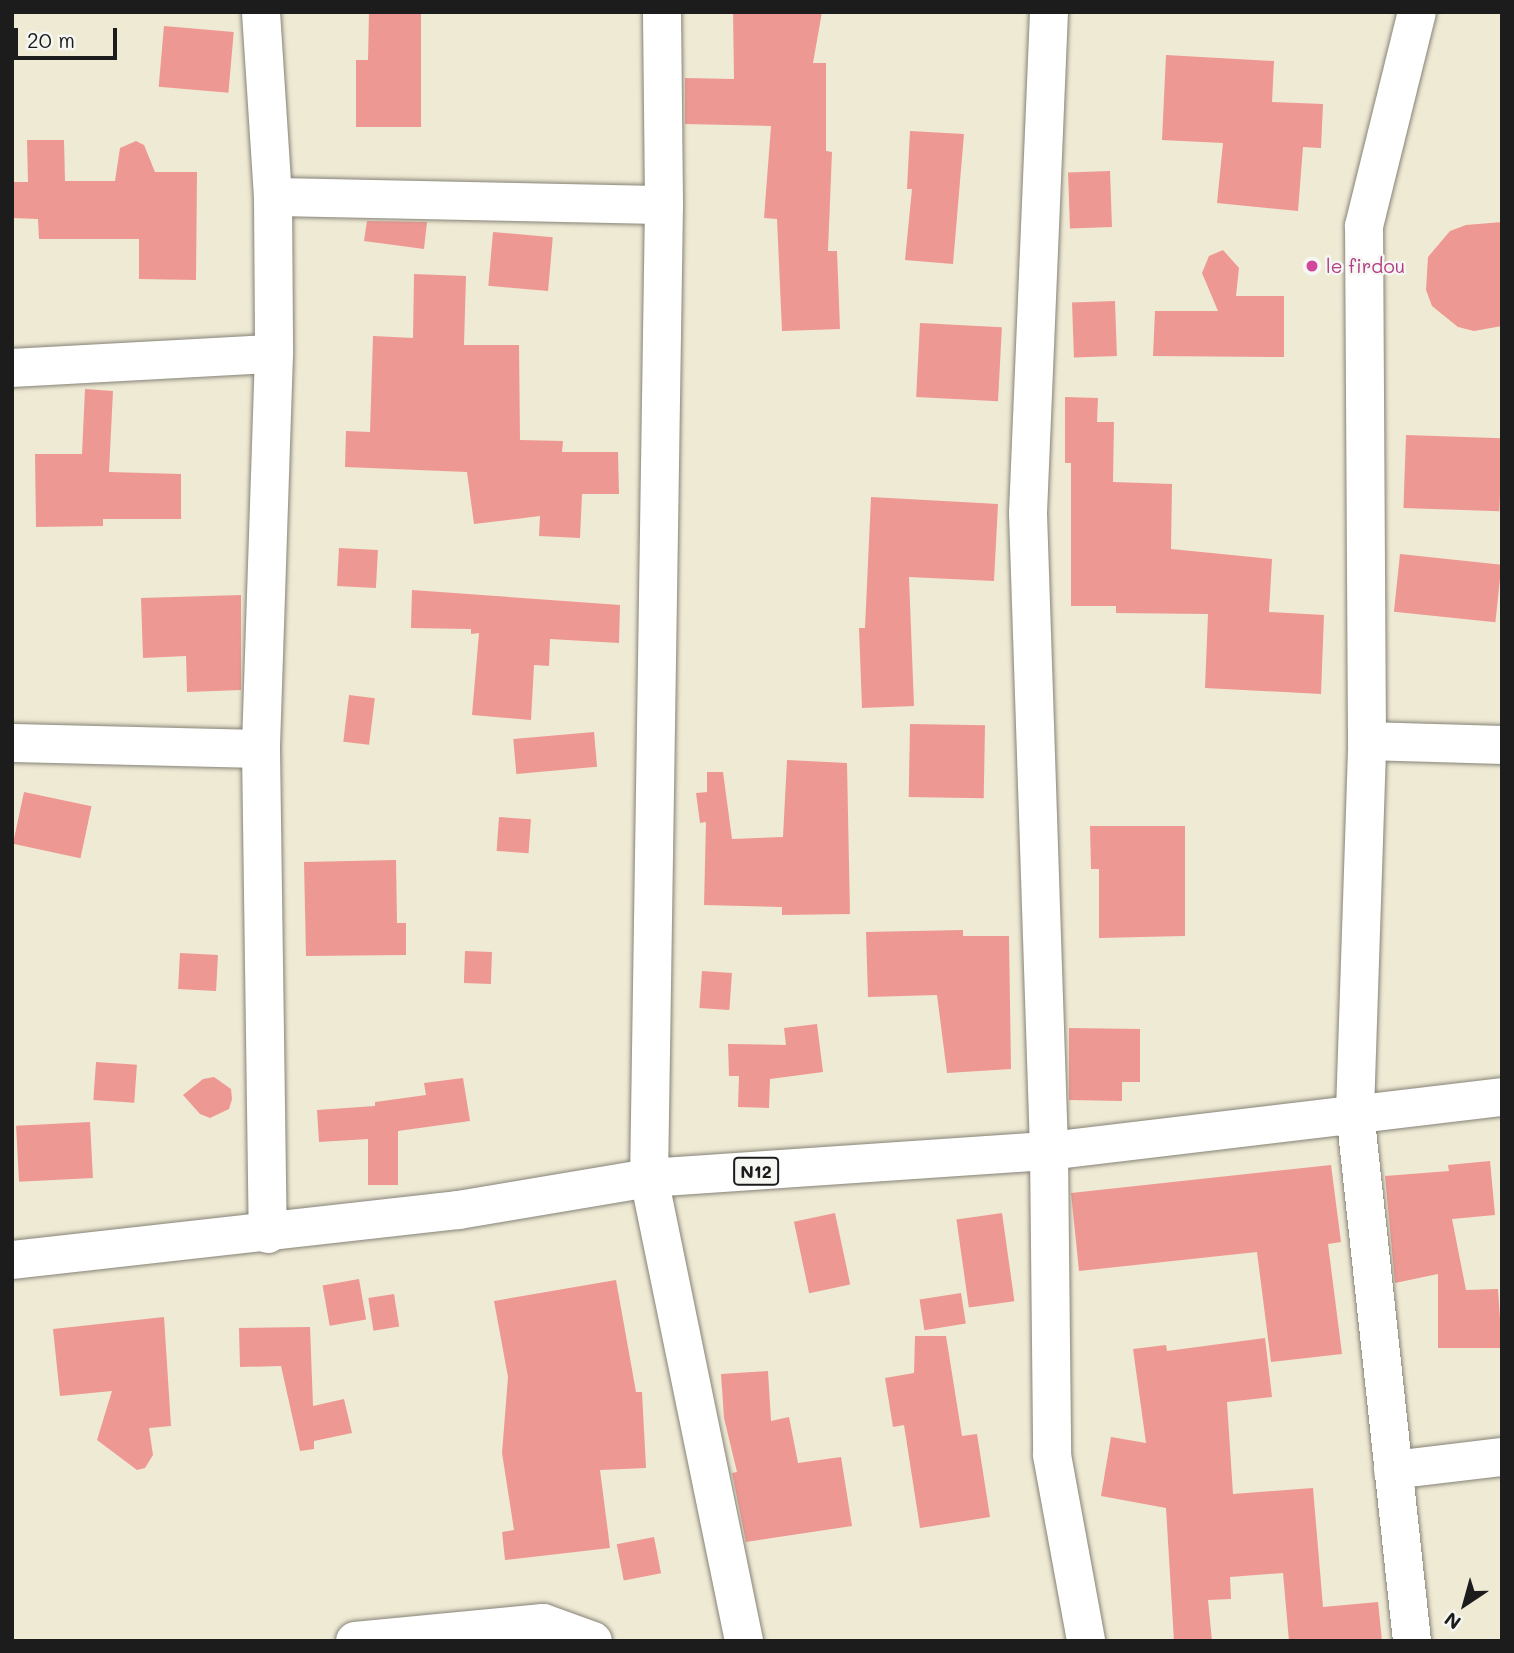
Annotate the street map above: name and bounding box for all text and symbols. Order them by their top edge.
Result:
scale bar [18,14,121,58]
text: 20 m [27,26,75,53]
place label: le firdou [1326,255,1405,277]
marker: le firdou [1304,258,1320,274]
road number: N12 [732,1156,780,1186]
north arrow [1430,1569,1500,1639]
text: N [1439,1607,1466,1636]

